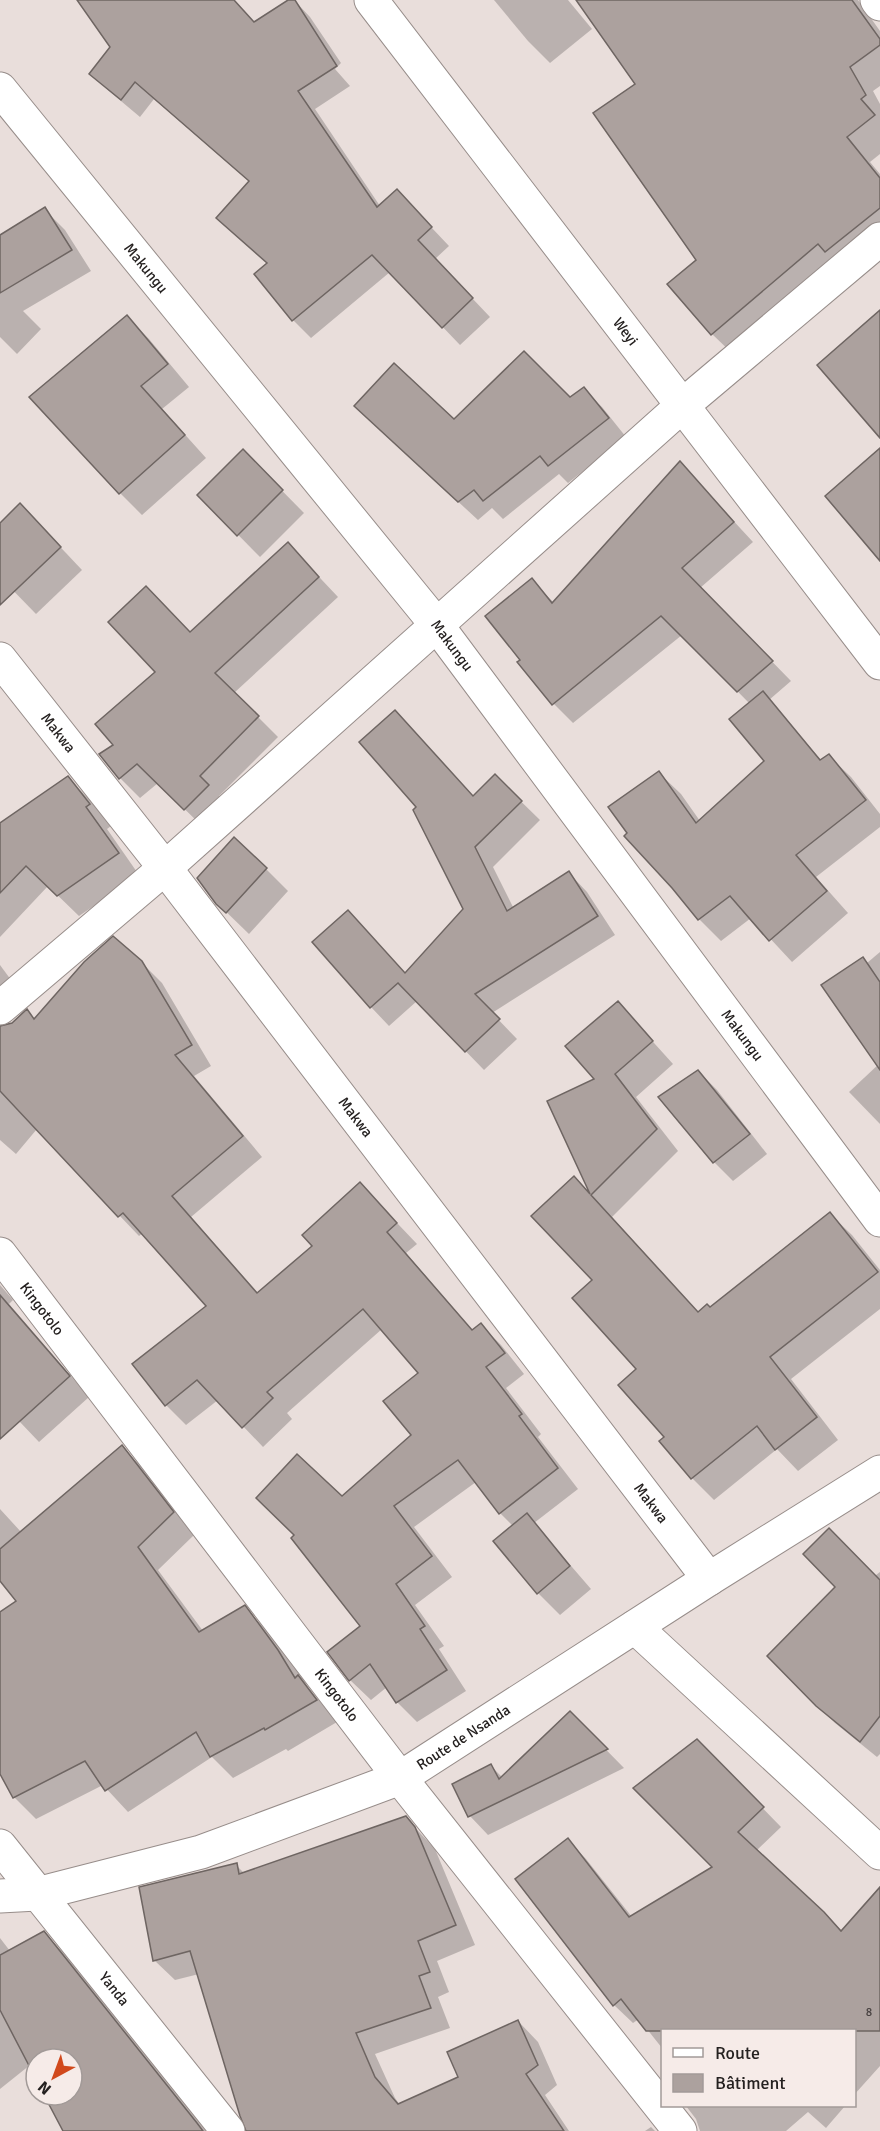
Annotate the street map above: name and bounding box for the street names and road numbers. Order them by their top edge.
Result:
street label: Makungu [120,239,172,297]
street label: Weyi [609,314,642,349]
street label: Makungu [427,616,477,675]
street label: Makwa [37,709,79,756]
street label: Makungu [717,1006,767,1065]
street label: Makwa [335,1094,377,1141]
street label: Kingotolo [16,1279,68,1339]
street label: Makwa [630,1480,672,1527]
street label: Kingotolo [311,1665,363,1725]
street label: Route de Nsanda [413,1700,513,1774]
street label: Yanda [95,1968,133,2009]

